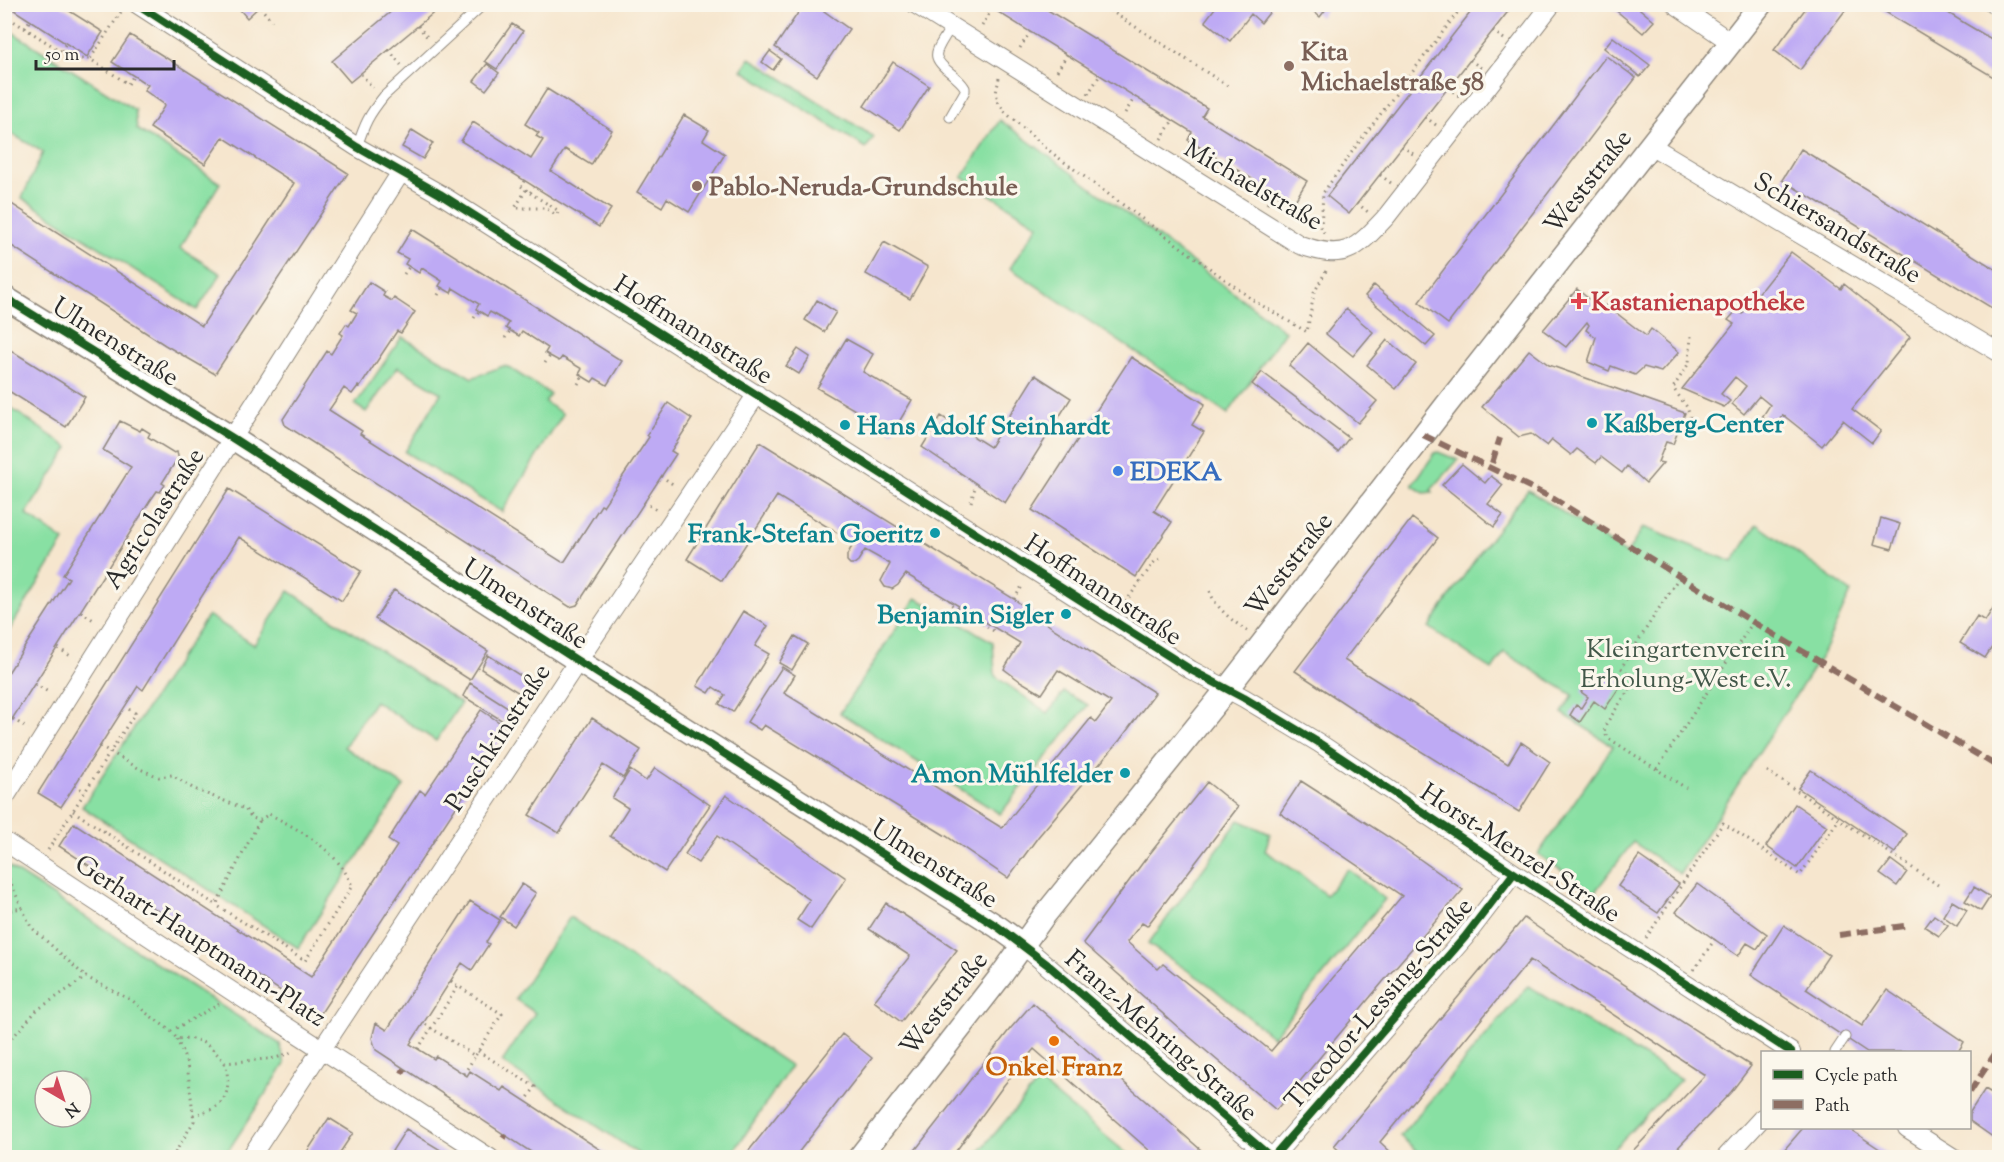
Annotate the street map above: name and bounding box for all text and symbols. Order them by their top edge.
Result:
scale bar [36,33,174,71]
place label: Kita Michaelstraße 58 [1301,35,1484,102]
text: 50 m [44,43,80,69]
marker: Kita Michaelstraße 58 [1282,59,1296,73]
street label: Weststraße [1536,122,1642,243]
street label: Michaelstraße [1176,131,1329,241]
street label: Schiersandstraße [1746,164,1928,294]
place label: Pablo-Neruda-Grundschule [709,170,1018,207]
marker: Pablo-Neruda-Grundschule [690,179,704,193]
street label: Hoffmannstraße [606,267,779,395]
place label: Kastanienapotheke [1591,285,1805,322]
street label: Ulmenstraße [44,289,185,397]
marker: Kastanienapotheke [1572,294,1586,308]
place label: Kaßberg-Center [1604,407,1784,444]
place label: Hans Adolf Steinhardt [857,409,1110,446]
marker: Kaßberg-Center [1585,416,1599,430]
marker: Hans Adolf Steinhardt [838,418,852,432]
street label: Agricolastraße [95,441,215,597]
place label: EDEKA [1130,455,1223,492]
marker: EDEKA [1111,464,1125,478]
street label: Weststraße [1237,505,1343,626]
place label: Frank-Stefan Goeritz [688,517,923,554]
marker: Frank-Stefan Goeritz [928,526,942,540]
street label: Hoffmannstraße [1016,526,1189,656]
street label: Ulmenstraße [454,550,595,660]
place label: Benjamin Sigler [877,598,1054,635]
marker: Benjamin Sigler [1059,607,1073,621]
park label: Kleingartenverein Erholung-West e.V. [1580,632,1792,699]
street label: Puschkinstraße [437,657,561,820]
place label: Amon Mühlfelder [911,757,1113,794]
marker: Amon Mühlfelder [1118,766,1132,780]
street label: Horst-Menzel-Straße [1412,775,1627,933]
street label: Ulmenstraße [863,811,1004,919]
street label: Gerhart-Hauptmann-Platz [67,847,333,1037]
street label: Theodor-Lessing-Straße [1277,890,1483,1119]
street label: Franz-Mehring-Straße [1056,942,1265,1131]
street label: Weststraße [892,944,998,1065]
marker: Onkel Franz [1047,1034,1061,1048]
place label: Onkel Franz [986,1050,1123,1087]
legend [1761,1051,1971,1129]
text: Cycle path [1815,1064,1898,1090]
north arrow [33,1069,93,1129]
text: Path [1815,1094,1850,1120]
text: N [58,1096,83,1122]

